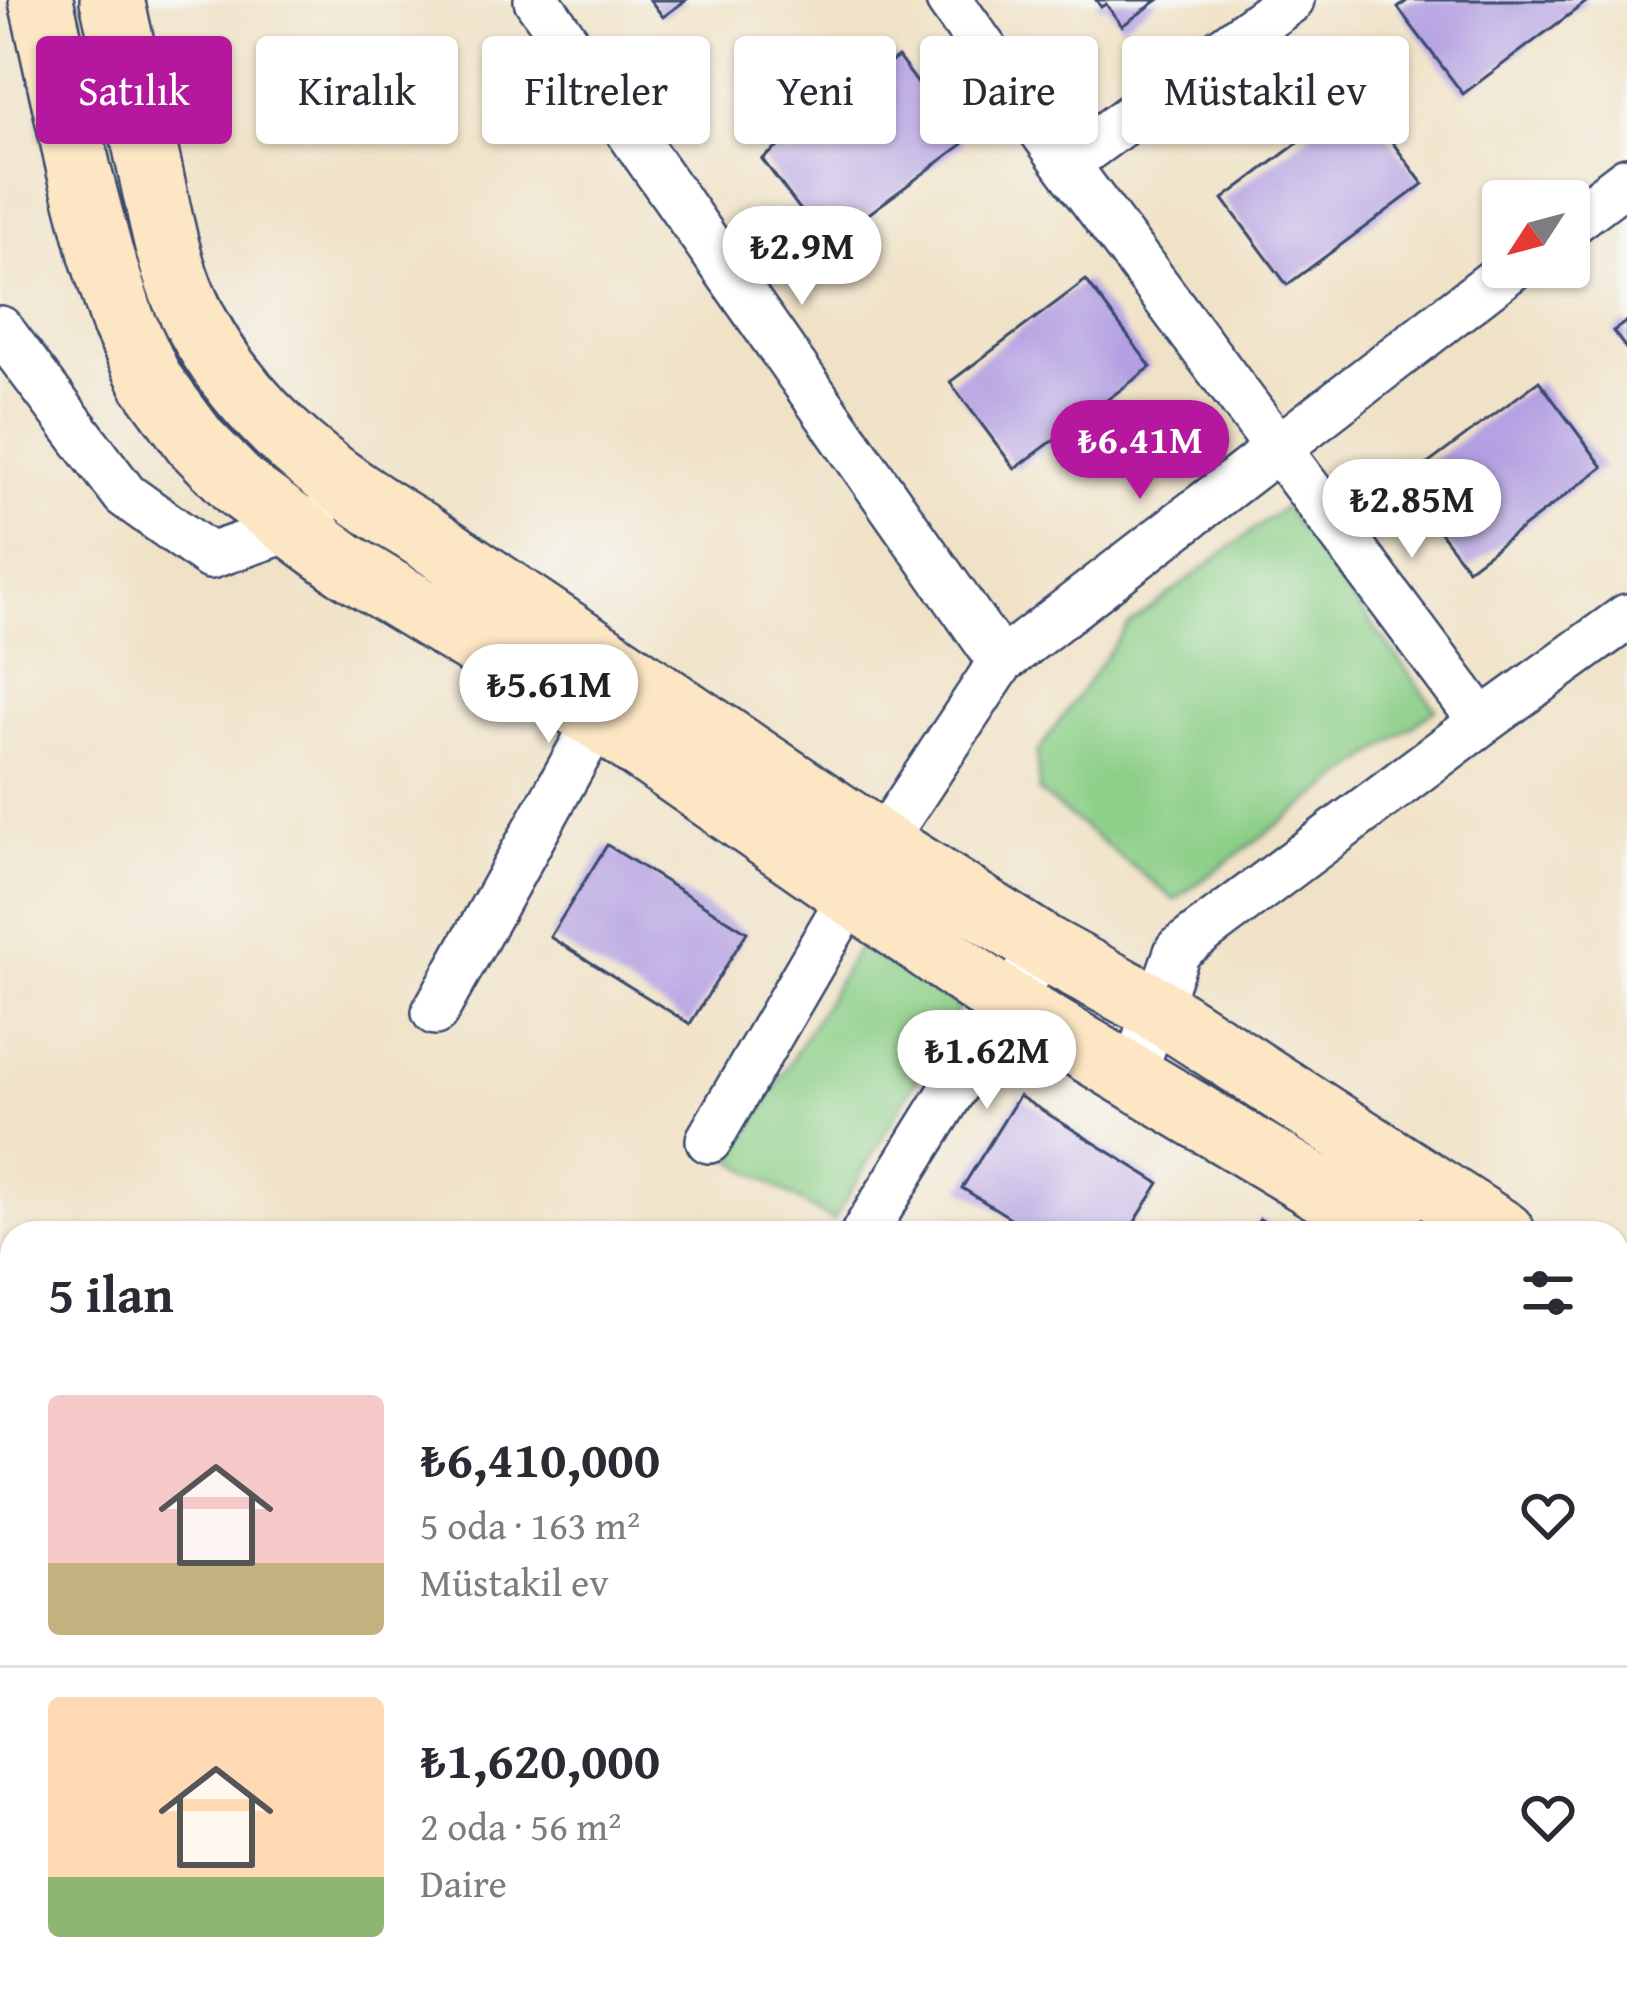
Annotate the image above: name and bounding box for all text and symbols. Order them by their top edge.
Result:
chip: Satılık [36,36,232,144]
chip: Kiralık [256,36,458,144]
chip: Filtreler [482,36,710,144]
chip: Yeni [734,36,896,144]
chip: Daire [920,36,1098,144]
chip: Müstakil ev [1122,36,1409,144]
north arrow [1482,180,1590,288]
map controls [1482,180,1590,288]
pin: ₺2.9M [718,206,886,308]
text: ₺2.9M [749,216,855,273]
pin: ₺6.41M [1042,400,1238,502]
text: ₺6.41M [1077,410,1203,467]
pin: ₺2.85M [1314,459,1510,561]
text: ₺2.85M [1349,469,1475,526]
pin: ₺5.61M [451,644,647,746]
text: ₺5.61M [486,654,612,711]
pin: ₺1.62M [889,1010,1085,1112]
text: ₺1.62M [924,1020,1050,1077]
text: 5 ilan [48,1256,174,1331]
icon: filters [1515,1260,1581,1326]
text: ₺6,410,000 [420,1421,660,1496]
icon: home [144,1443,288,1587]
icon: heart [1515,1482,1581,1548]
text: 5 oda · 163 m² [420,1496,640,1553]
text: Müstakil ev [420,1553,609,1610]
text: ₺1,620,000 [420,1722,660,1797]
icon: home [144,1745,288,1889]
icon: heart [1515,1784,1581,1850]
text: 2 oda · 56 m² [420,1797,621,1854]
text: Daire [420,1854,507,1911]

